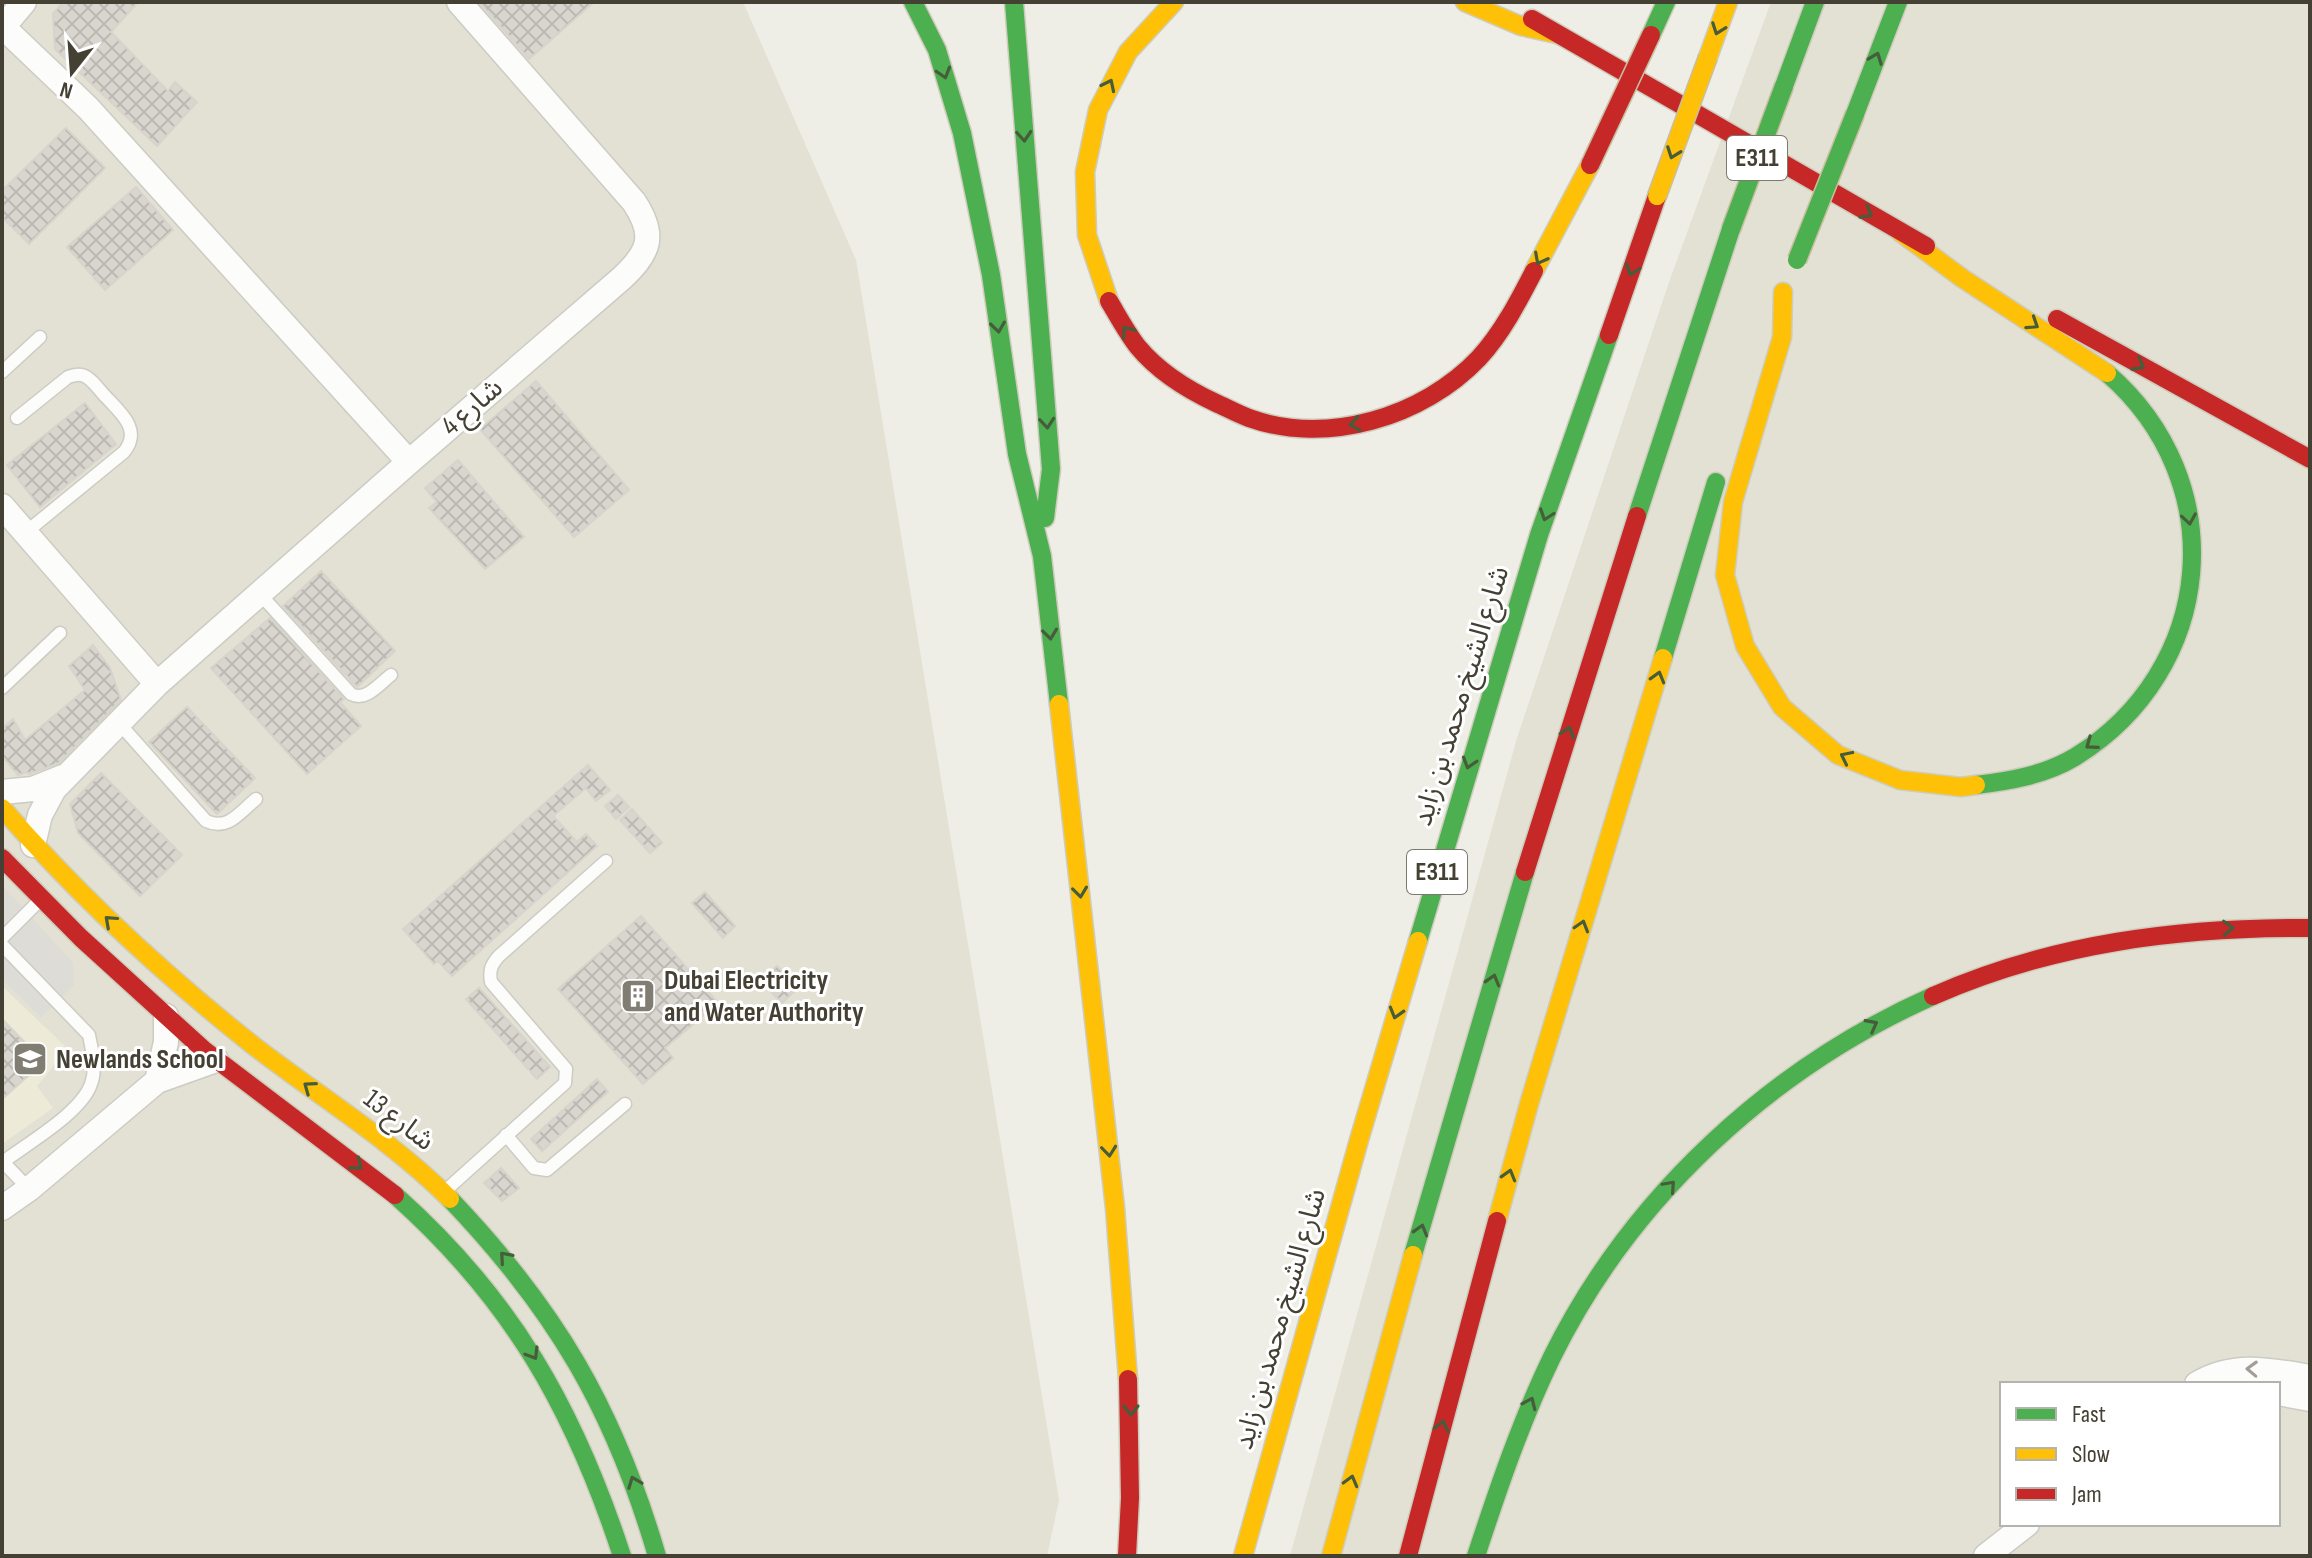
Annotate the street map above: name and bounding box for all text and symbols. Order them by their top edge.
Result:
one-way arrow [1711,21,1728,35]
north arrow [32,32,112,112]
one-way arrow [1866,52,1883,66]
one-way arrow [935,66,951,80]
text: N [57,75,76,104]
one-way arrow [1099,78,1114,93]
one-way arrow [1015,130,1032,143]
road number: E311 [1727,136,1787,180]
one-way arrow [1666,145,1683,159]
one-way arrow [1858,203,1873,219]
one-way arrow [1535,251,1550,266]
one-way arrow [1625,262,1641,276]
one-way arrow [2024,315,2038,330]
one-way arrow [989,321,1006,334]
one-way arrow [1122,325,1137,339]
one-way arrow [2131,355,2146,370]
street label: شارع 4 [434,371,511,445]
one-way arrow [1348,415,1361,432]
one-way arrow [1038,417,1055,430]
one-way arrow [1539,507,1555,521]
one-way arrow [2180,512,2197,525]
street label: شارع الشيخ محمد بن زايد [1406,562,1519,831]
one-way arrow [1042,628,1059,641]
one-way arrow [1649,671,1665,685]
one-way arrow [1559,725,1575,739]
one-way arrow [2085,735,2100,749]
one-way arrow [1839,751,1854,767]
one-way arrow [1462,756,1478,770]
road number: E311 [1407,850,1467,894]
one-way arrow [1072,886,1089,899]
one-way arrow [104,917,119,931]
one-way arrow [1573,919,1589,933]
one-way arrow [2222,920,2235,937]
place label: Dubai Electricity and Water Authority [664,964,864,1029]
one-way arrow [1484,974,1500,988]
building icon: Dubai Electricity and Water Authority [619,977,657,1015]
one-way arrow [1389,1005,1405,1019]
one-way arrow [1864,1019,1878,1035]
school or university icon: Newlands School [11,1040,49,1078]
place label: Newlands School [56,1043,224,1076]
street label: شارع 13 [355,1082,441,1160]
one-way arrow [304,1083,318,1097]
one-way arrow [1100,1144,1117,1158]
one-way arrow [348,1155,363,1169]
one-way arrow [1500,1169,1516,1183]
one-way arrow [1660,1180,1674,1195]
street label: شارع الشيخ محمد بن زايد [1227,1185,1336,1454]
one-way arrow [1411,1224,1428,1238]
one-way arrow [500,1252,515,1267]
one-way arrow [524,1345,539,1360]
one-way arrow [2245,1361,2258,1378]
legend [2000,1382,2280,1526]
one-way arrow [1520,1397,1536,1412]
text: Fast [2072,1400,2106,1429]
one-way arrow [1122,1404,1140,1417]
one-way arrow [1432,1420,1449,1434]
text: Slow [2072,1440,2110,1469]
one-way arrow [1341,1474,1358,1488]
one-way arrow [627,1476,644,1490]
text: Jam [2071,1480,2102,1509]

